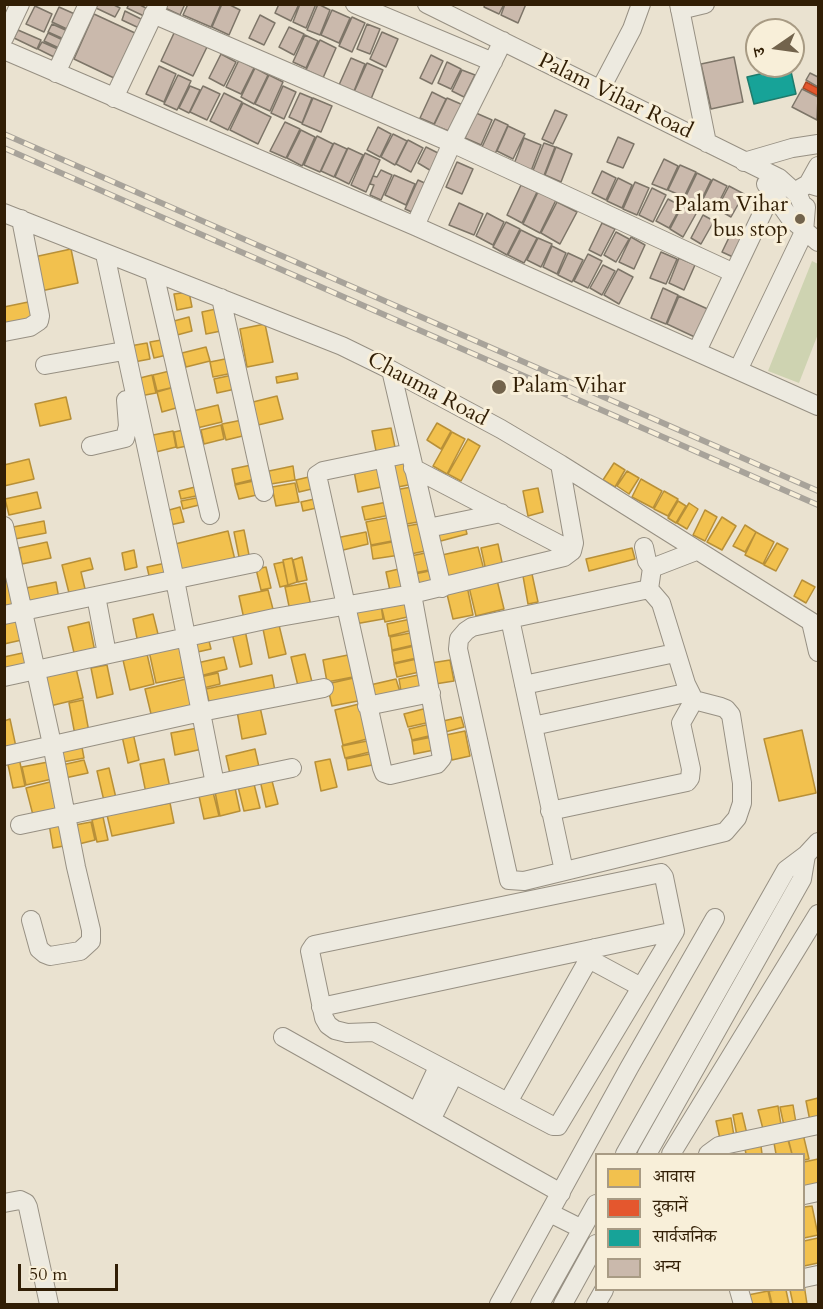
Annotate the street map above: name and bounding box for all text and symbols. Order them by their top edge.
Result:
north arrow [745,18,805,78]
text: उ [748,45,771,58]
street label: Palam Vihar Road [534,48,696,146]
place label: Palam Vihar bus stop [674,193,788,244]
marker: Palam Vihar bus stop [793,212,807,226]
street label: Chauma Road [362,347,492,433]
place label: Palam Vihar [512,374,626,400]
marker: Palam Vihar [490,378,508,396]
legend [595,1153,805,1291]
text: आवास [653,1164,695,1189]
text: दुकानें [653,1194,688,1219]
text: सार्वजनिक [653,1224,717,1249]
scale bar [21,1252,122,1290]
text: अन्य [653,1254,681,1279]
text: 50 m [29,1262,68,1287]

